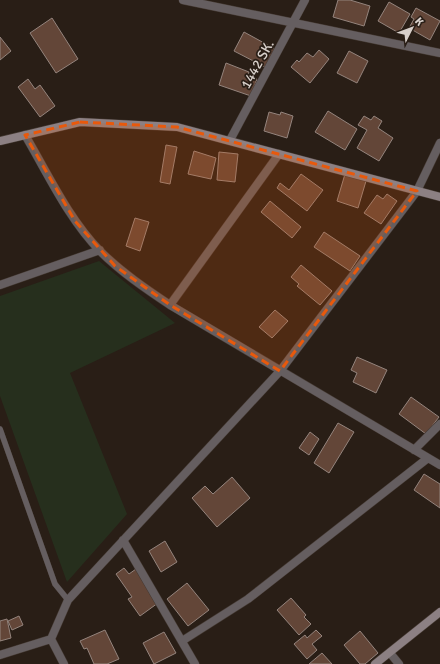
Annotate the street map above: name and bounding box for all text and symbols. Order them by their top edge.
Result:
north arrow [392,8,432,48]
text: K [412,15,426,29]
street label: 1442 SK. [237,37,278,92]

